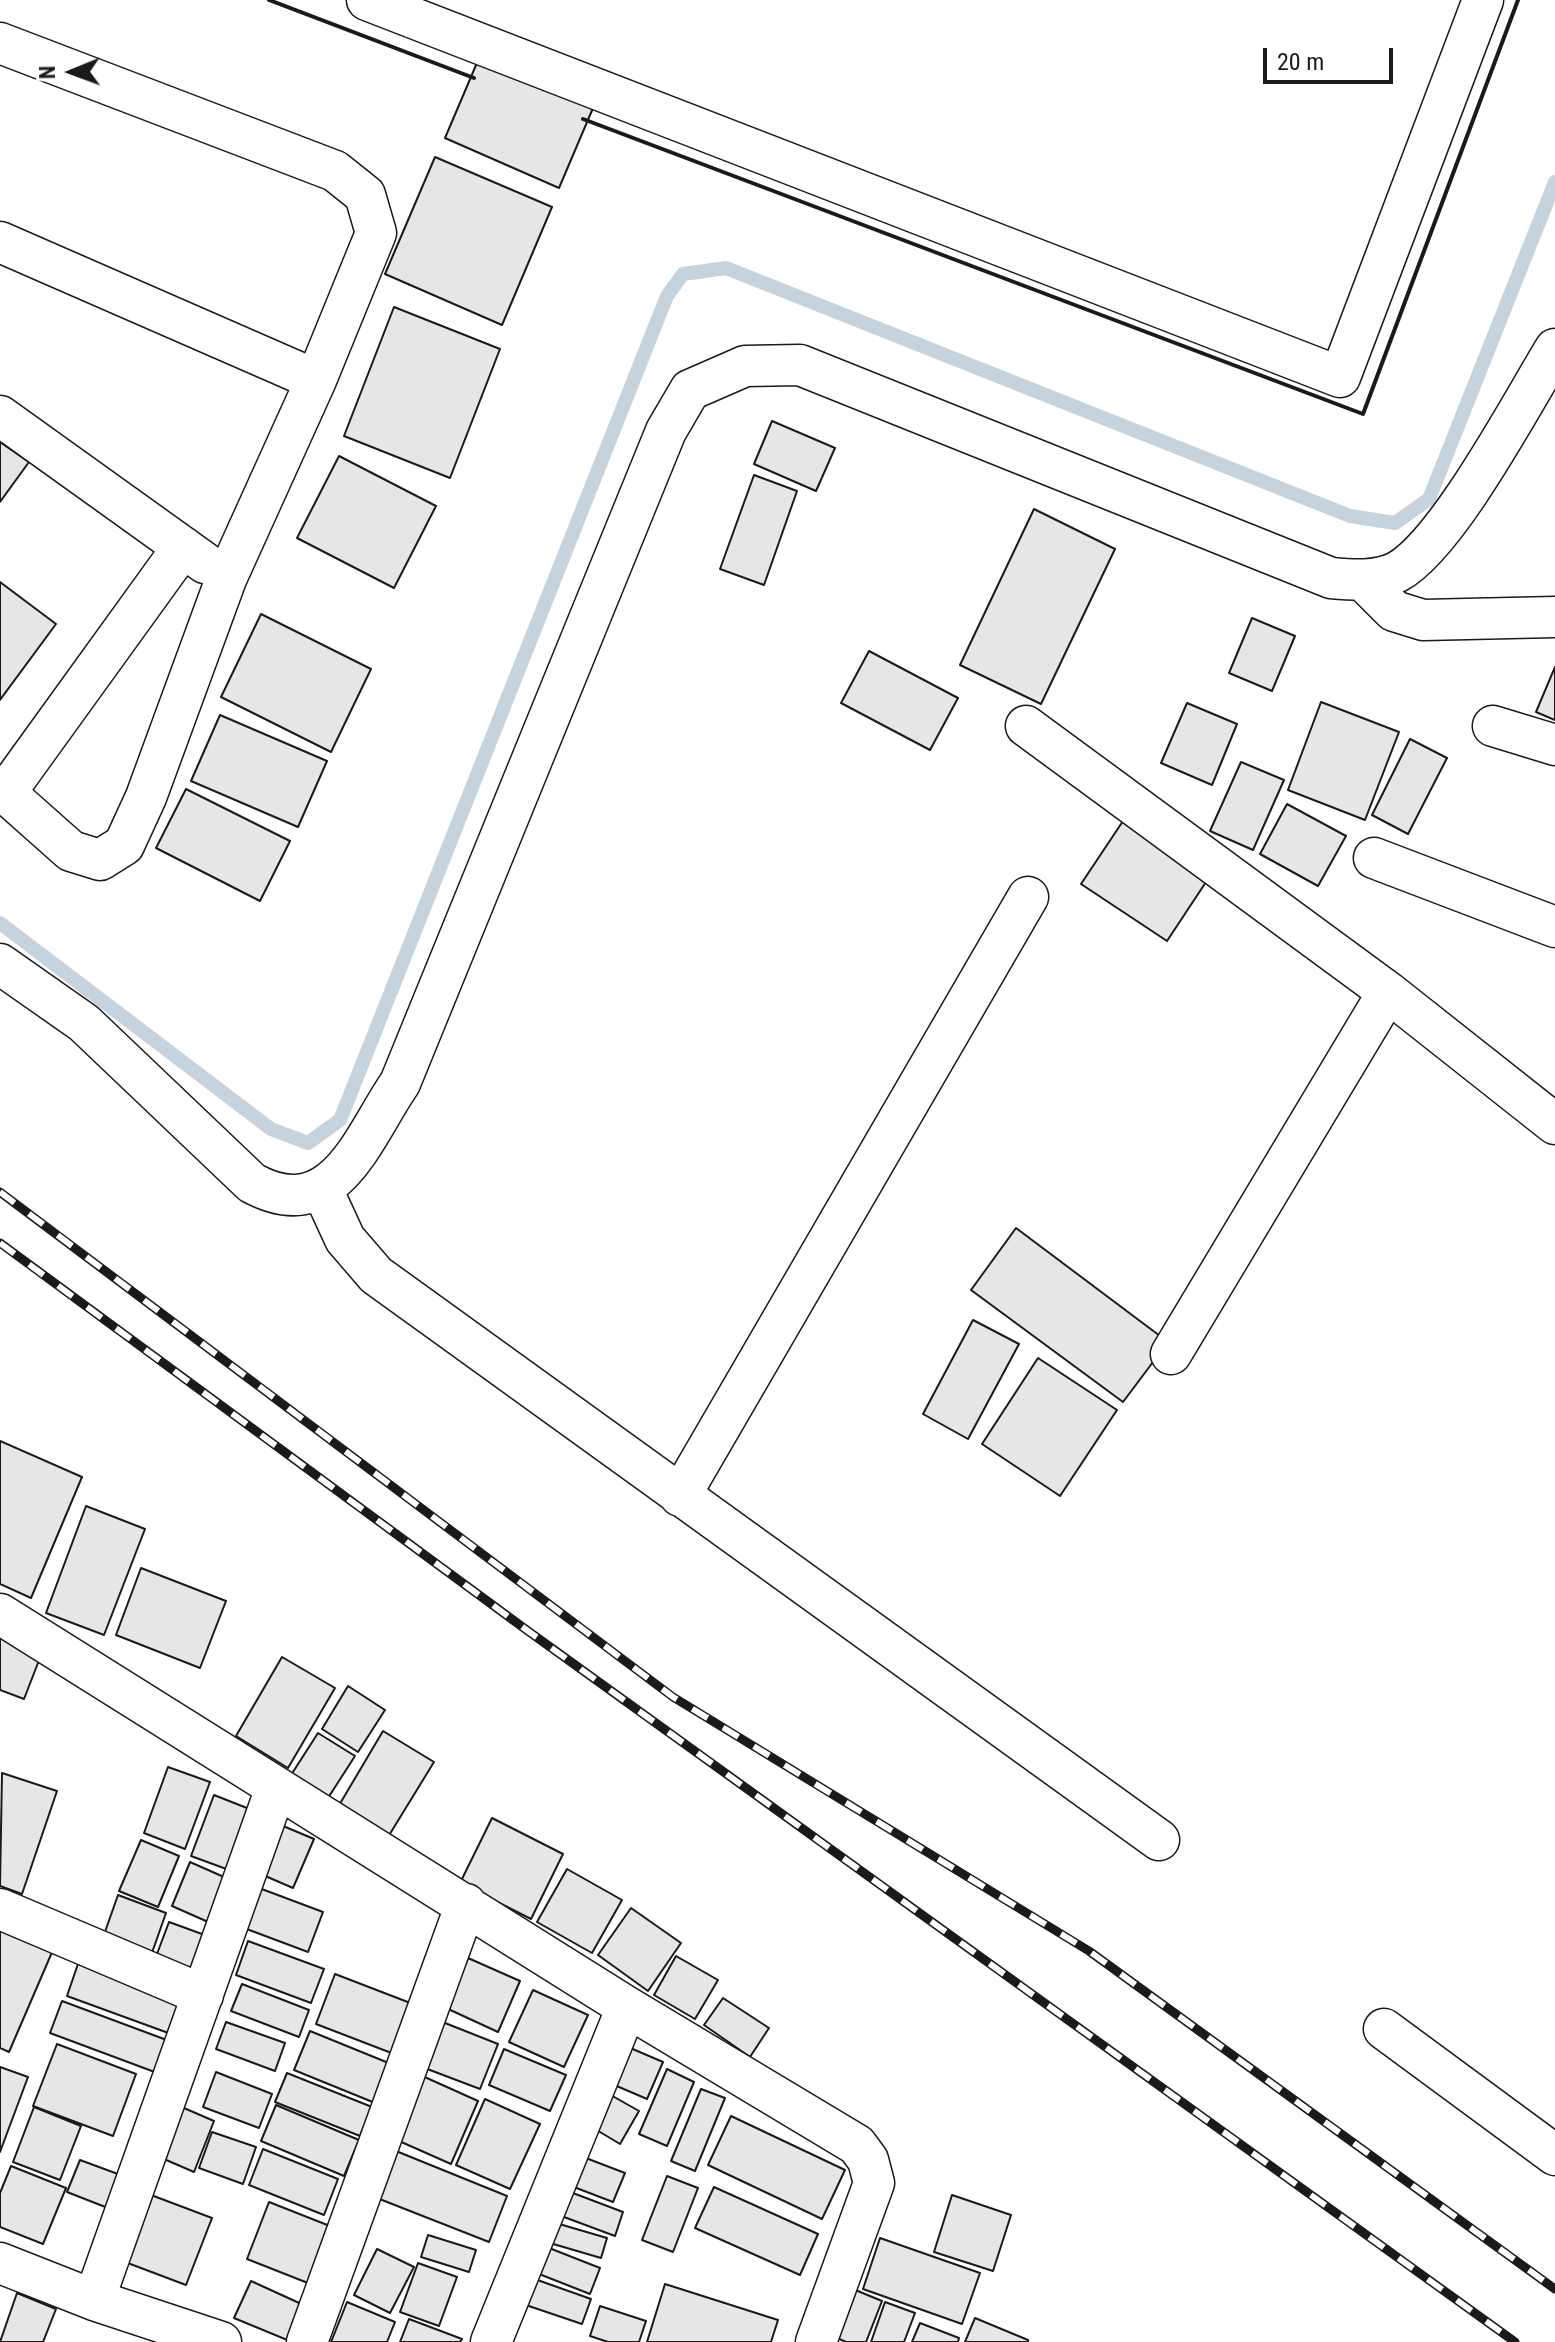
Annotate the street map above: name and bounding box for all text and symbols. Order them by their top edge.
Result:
north arrow [32,32,112,112]
scale bar [1267,32,1397,82]
text: 20 m [1277,48,1324,76]
text: N [35,65,60,79]

